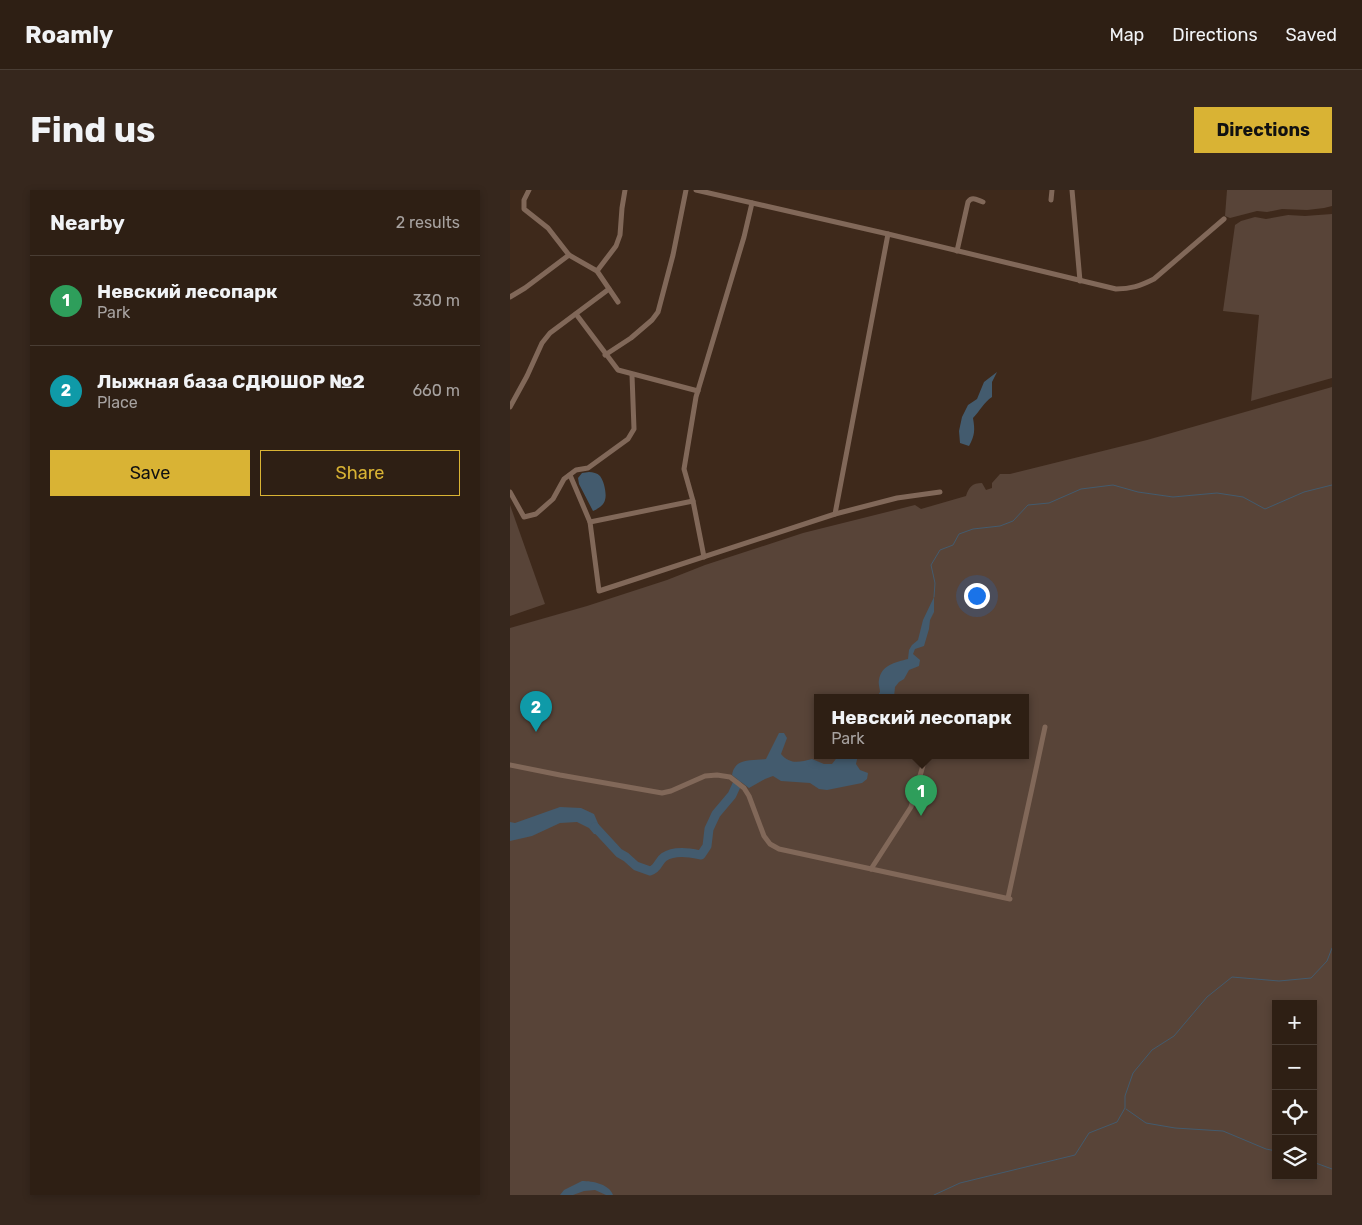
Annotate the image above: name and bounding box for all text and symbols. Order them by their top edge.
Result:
text: Roamly [25,21,113,49]
text: Map [1109,24,1144,46]
text: Directions [1172,24,1258,46]
text: Saved [1286,24,1337,46]
button: Directions [1194,107,1332,153]
text: Find us [30,109,155,151]
text: Nearby [50,210,125,235]
text: 2 results [396,213,460,232]
text: Невский лесопарк [97,280,278,303]
text: 1 [62,291,70,310]
text: 330 m [412,291,460,310]
text: Park [97,303,130,322]
text: Лыжная база СДЮШОР №2 [97,370,365,393]
text: 2 [61,381,71,400]
text: 660 m [412,381,460,400]
text: Place [97,393,138,412]
button: Save [50,450,250,496]
button: Share [260,450,460,496]
your location [964,583,990,609]
pin: 2 [520,691,552,732]
popup [814,694,1029,759]
text: Невский лесопарк [831,706,1012,729]
text: Park [831,729,864,748]
pin: 1 [905,775,937,816]
map controls [1272,1000,1317,1180]
button: + [1272,1000,1317,1045]
button: − [1272,1045,1317,1090]
button: locate [1272,1090,1317,1135]
button: layers [1272,1135,1317,1180]

